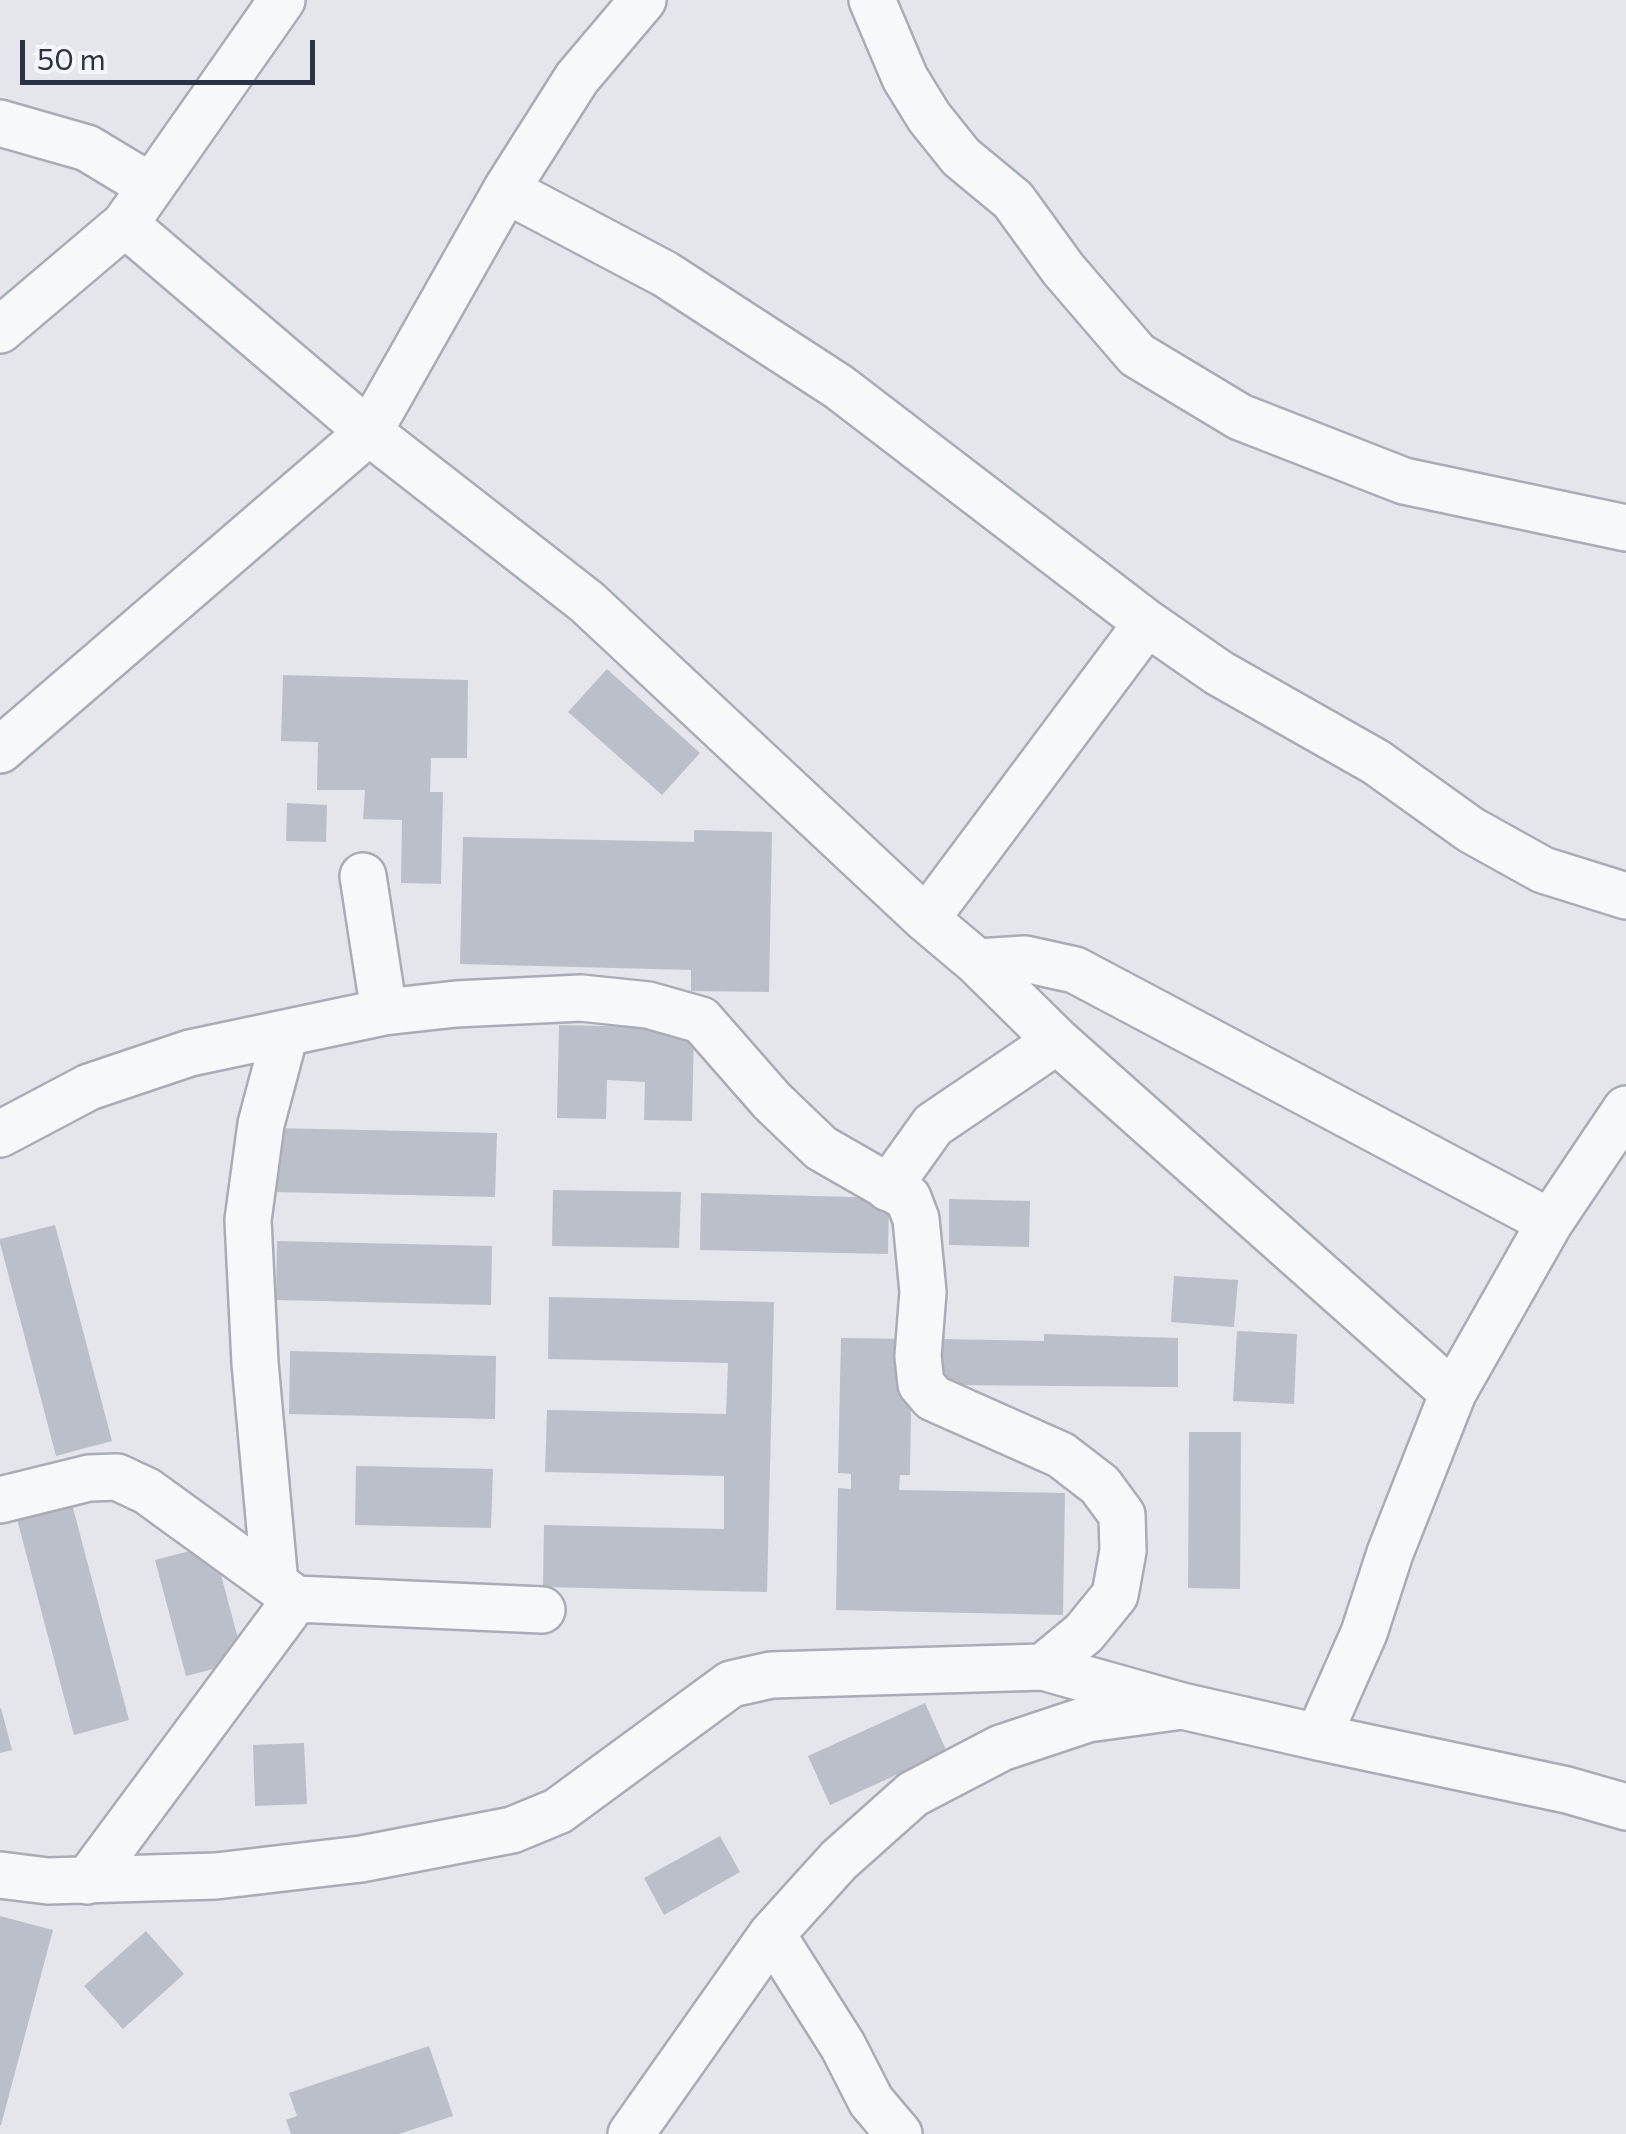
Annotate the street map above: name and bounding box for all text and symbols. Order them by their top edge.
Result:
scale bar [25,20,320,82]
text: 50 m [37,39,106,76]

